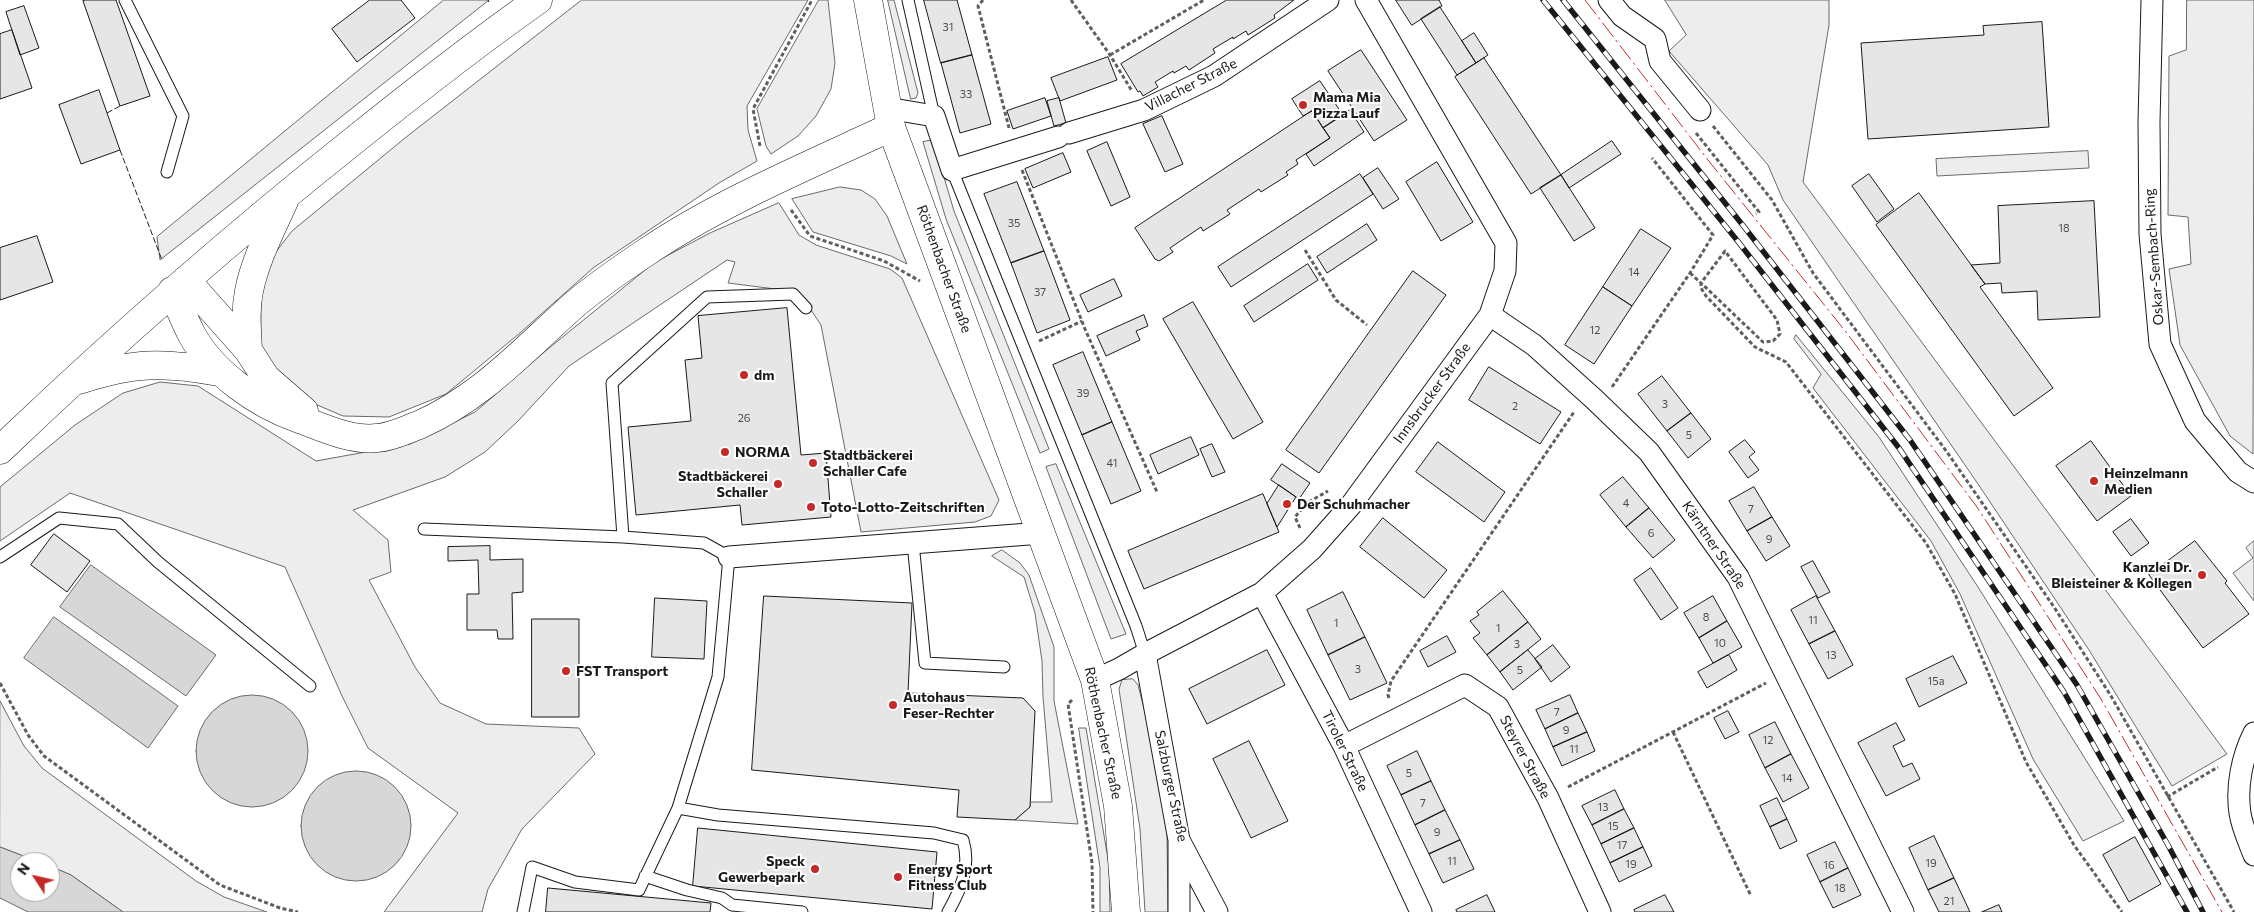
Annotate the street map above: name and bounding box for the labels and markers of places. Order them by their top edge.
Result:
place label: Mama Mia Pizza Lauf [1313,89,1381,121]
marker: Mama Mia Pizza Lauf [1297,99,1309,111]
place label: dm [754,367,774,383]
marker: dm [738,369,750,381]
place label: NORMA [735,444,790,460]
marker: NORMA [719,446,731,458]
place label: Stadtbäckerei Schaller Cafe [823,447,913,480]
marker: Stadtbäckerei Schaller Cafe [807,457,819,469]
place label: Heinzelmann Medien [2104,465,2188,498]
place label: Stadtbäckerei Schaller [678,468,768,501]
marker: Heinzelmann Medien [2088,475,2100,487]
marker: Stadtbäckerei Schaller [772,478,784,490]
place label: Der Schuhmacher [1297,496,1410,512]
marker: Der Schuhmacher [1281,498,1293,510]
place label: Toto-Lotto-Zeitschriften [821,499,985,515]
marker: Toto-Lotto-Zeitschriften [805,501,817,513]
place label: Kanzlei Dr. Bleisteiner & Kollegen [2051,559,2192,592]
marker: Kanzlei Dr. Bleisteiner & Kollegen [2196,569,2208,581]
place label: FST Transport [576,663,668,679]
marker: FST Transport [560,665,572,677]
place label: Autohaus Feser-Rechter [903,689,994,722]
marker: Autohaus Feser-Rechter [887,699,899,711]
place label: Speck Gewerbepark [718,853,805,886]
place label: Energy Sport Fitness Club [908,861,992,894]
marker: Speck Gewerbepark [809,863,821,875]
marker: Energy Sport Fitness Club [892,871,904,883]

